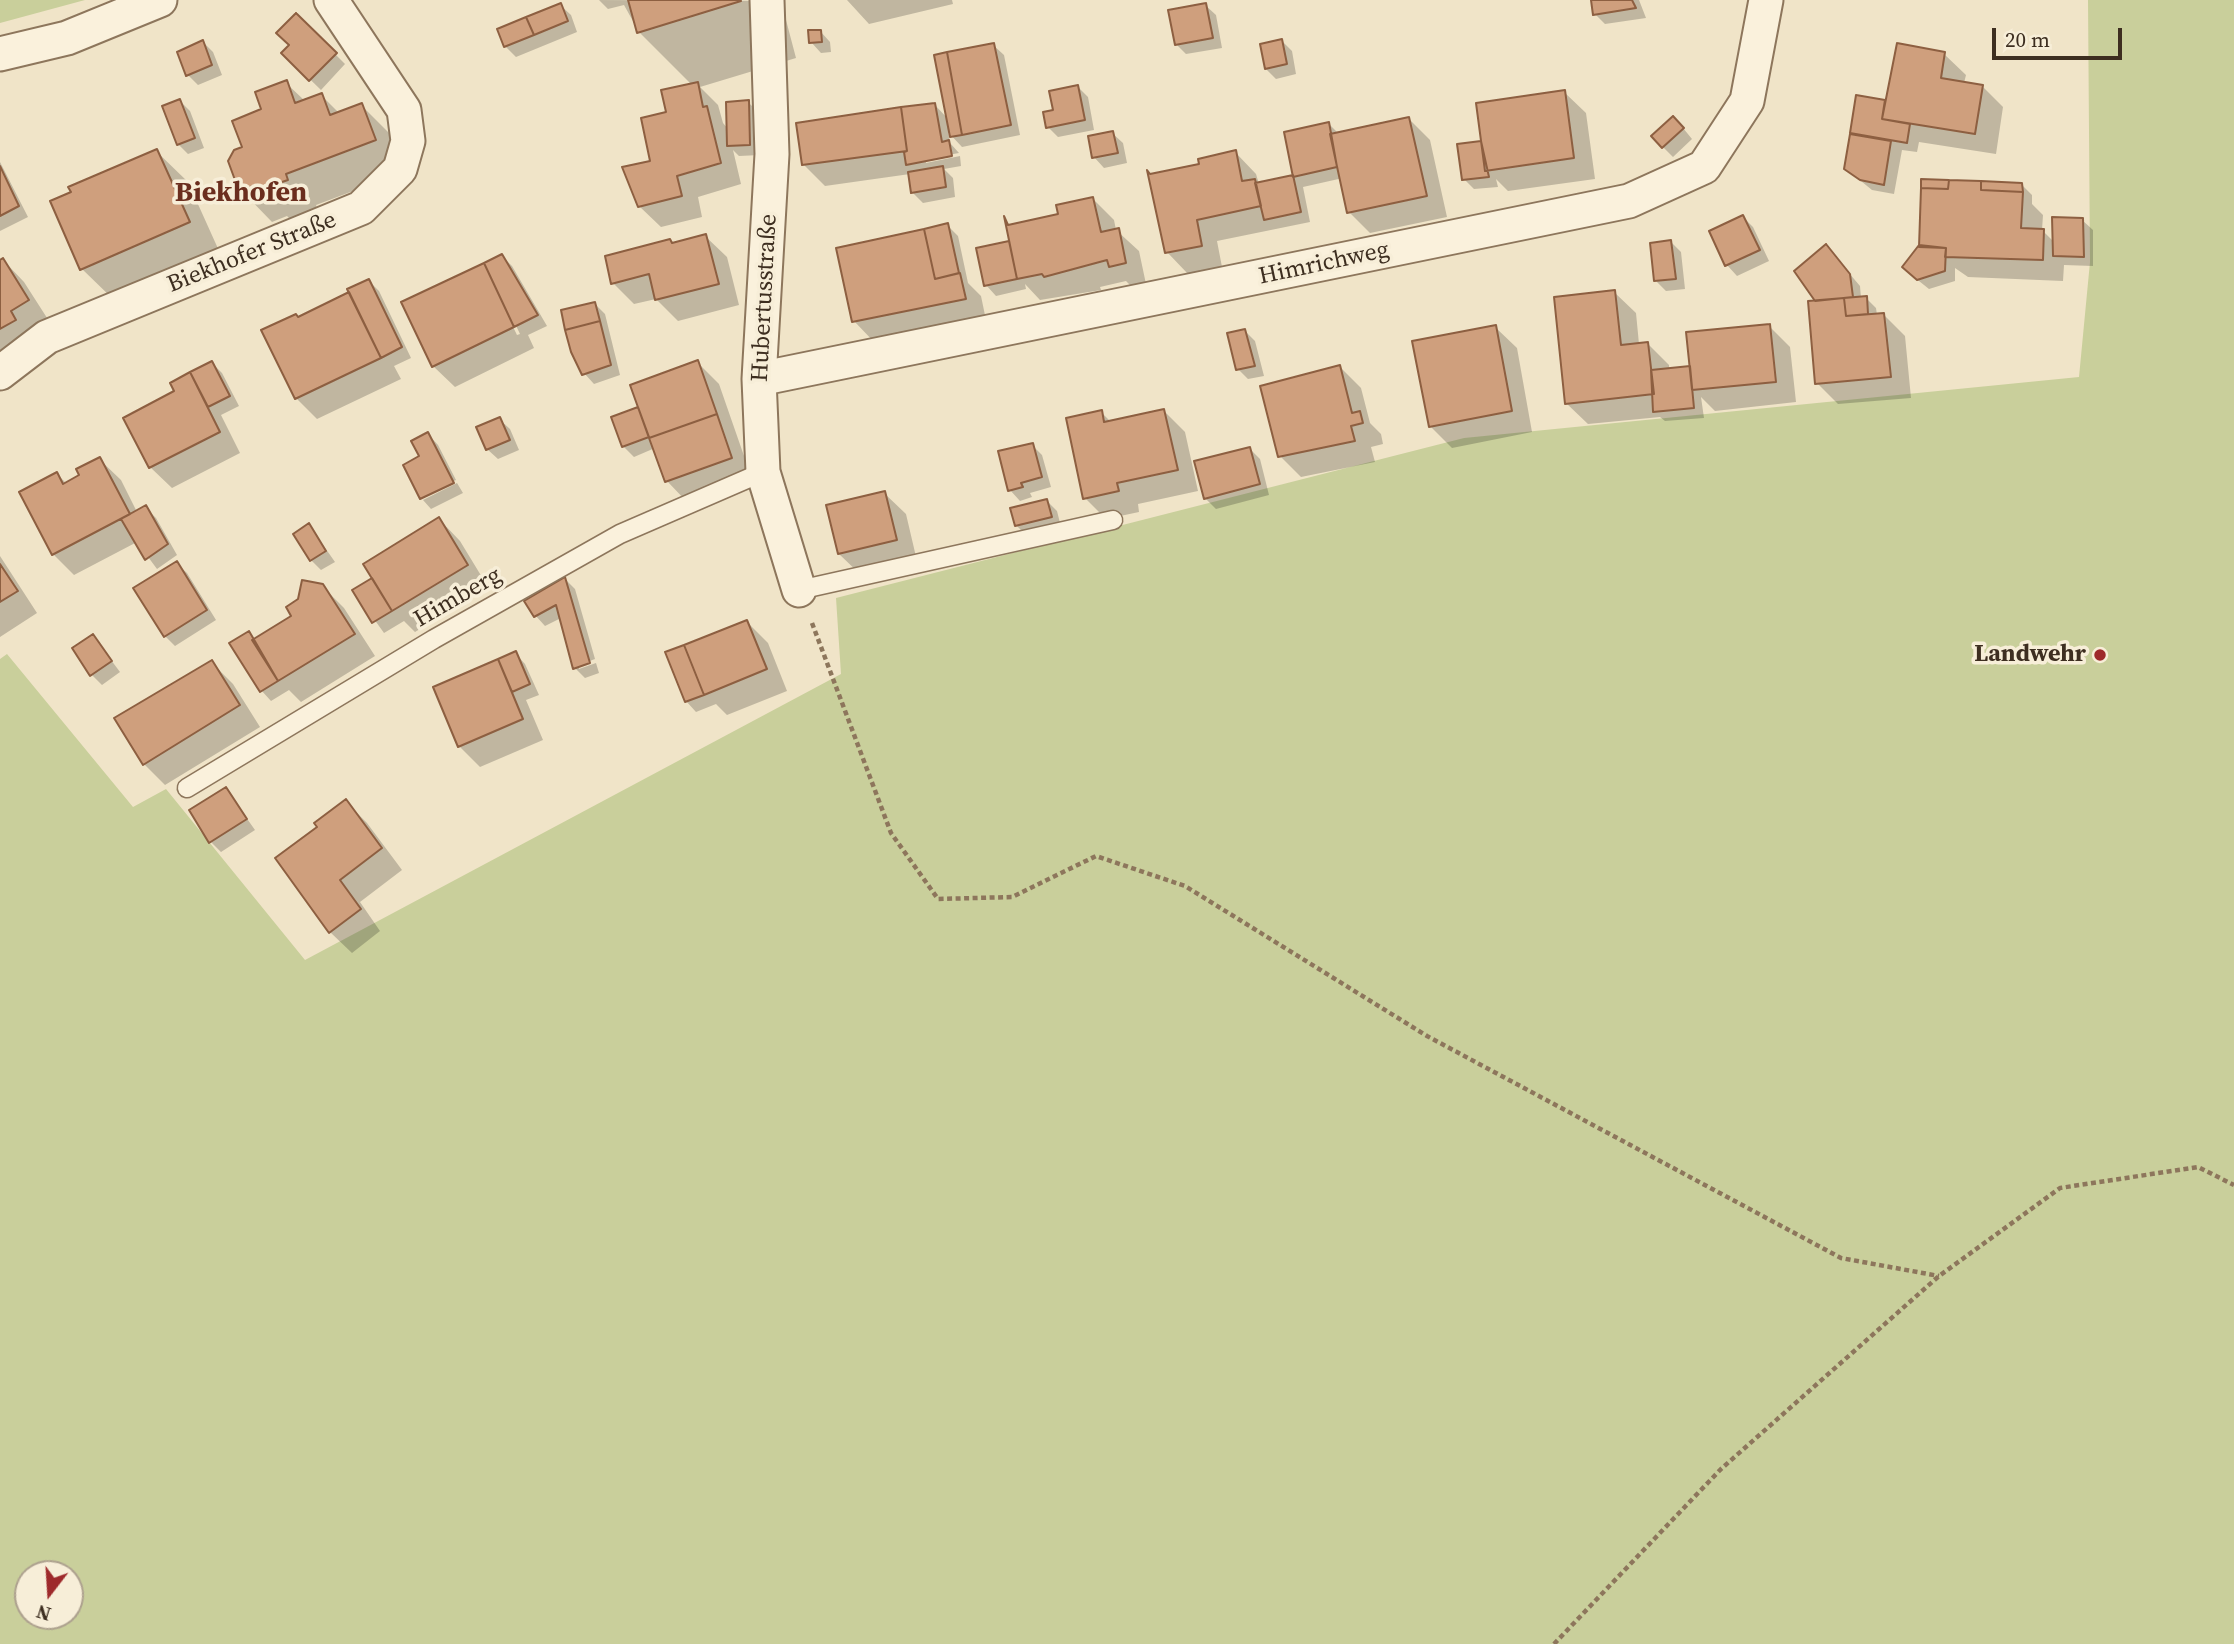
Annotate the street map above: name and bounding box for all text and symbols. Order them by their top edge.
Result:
scale bar [1996,14,2126,58]
text: 20 m [2005,25,2050,54]
district label: Biekhofen [175,177,307,211]
street label: Biekhofer Straße [163,206,341,300]
street label: Hubertusstraße [746,213,784,383]
street label: Himrichweg [1256,236,1392,292]
street label: Himberg [409,561,507,635]
place label: Landwehr [1974,641,2086,669]
marker: Landwehr [2092,647,2108,663]
north arrow [14,1560,84,1630]
text: N [33,1599,54,1628]

